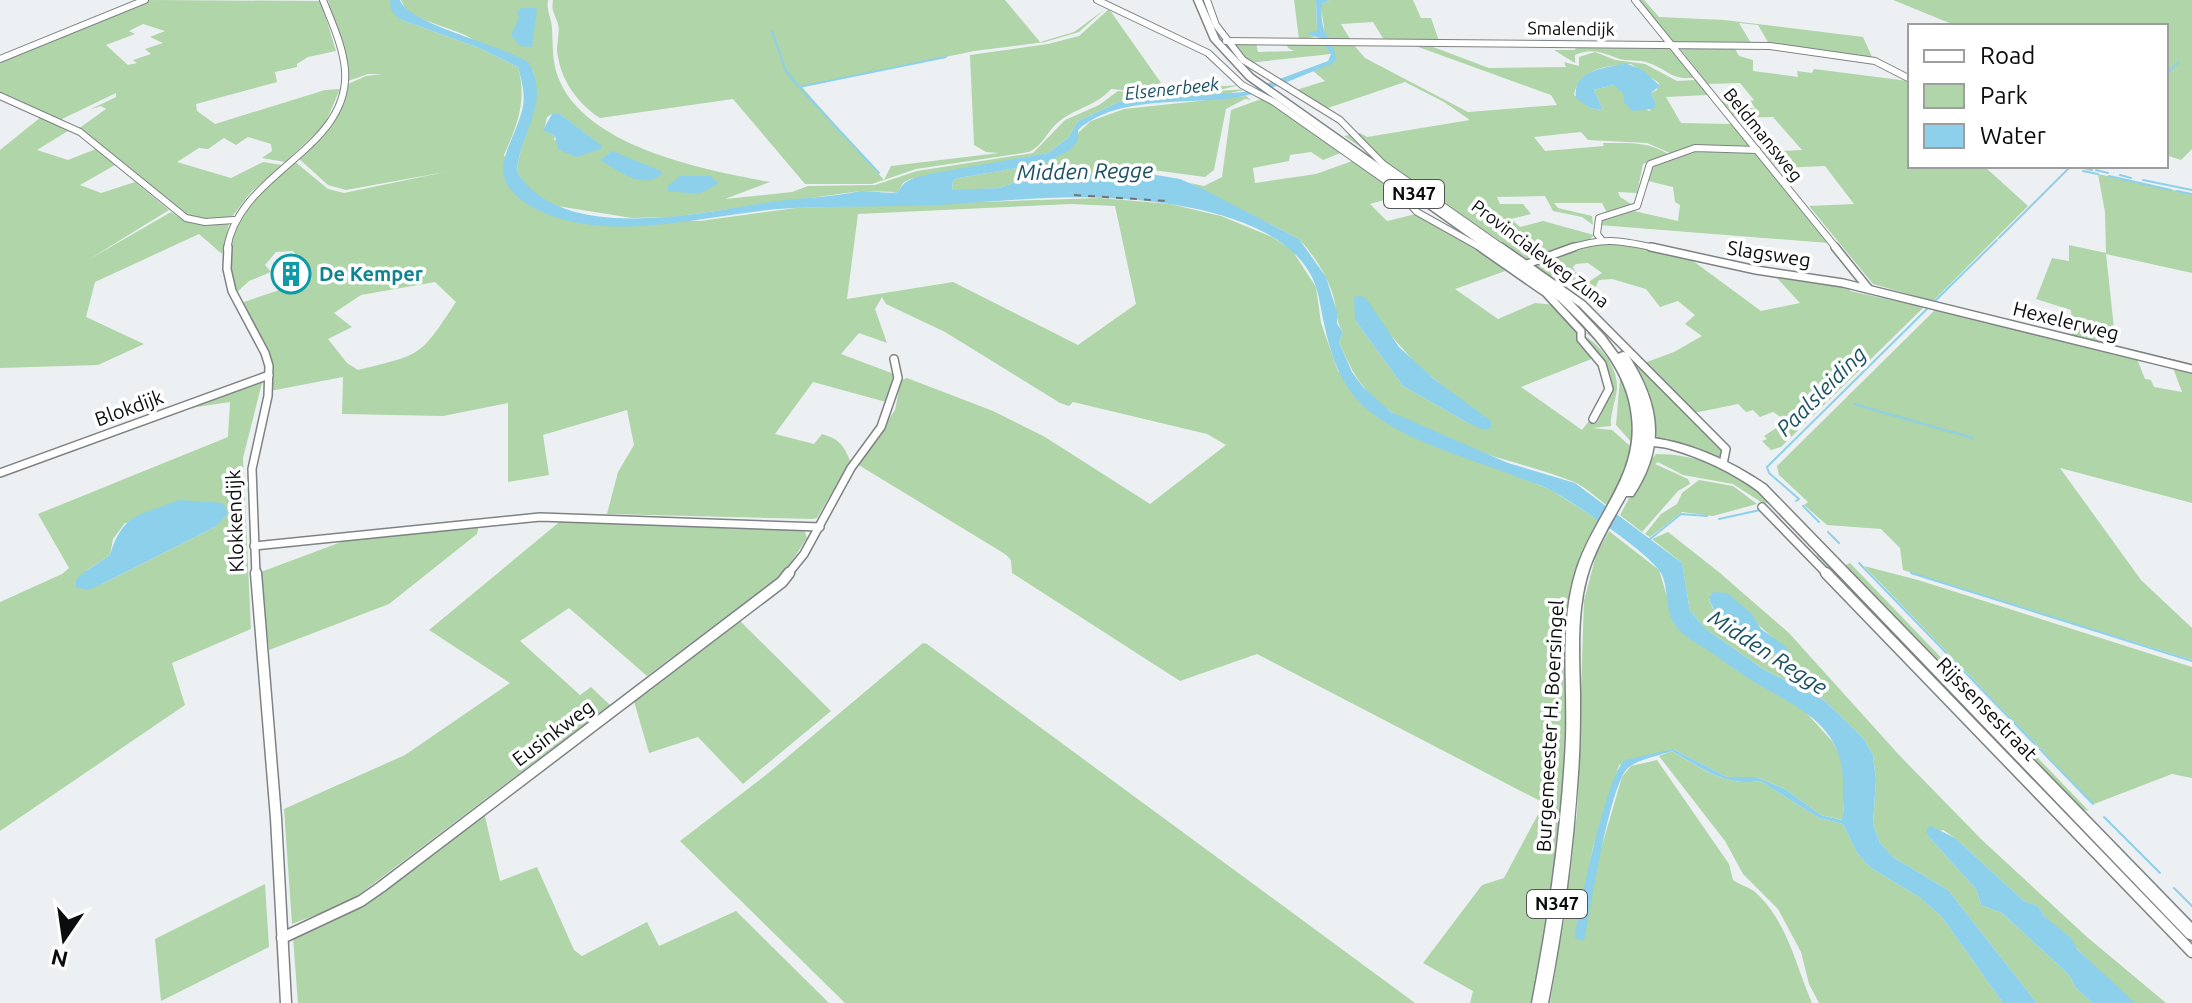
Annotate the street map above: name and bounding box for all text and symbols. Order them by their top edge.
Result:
street label: Smalendijk [1527,17,1615,39]
legend [1908,24,2168,168]
text: Road [1980,42,2035,69]
water label: Elsenerbeek [1124,73,1221,103]
text: Park [1980,82,2028,109]
street label: Beldmansweg [1720,84,1807,185]
text: Water [1980,122,2046,149]
water label: Midden Regge [1017,157,1153,184]
road number: N347 [1384,180,1444,208]
street label: Provincialeweg Zuna [1468,195,1613,311]
street label: Slagsweg [1726,236,1812,271]
building icon: De Kemper [270,253,312,295]
place label: De Kemper [319,262,424,285]
street label: Hexelerweg [2011,296,2121,345]
water label: Paalsleiding [1771,341,1871,441]
street label: Blokdijk [92,385,166,430]
street label: Klokkendijk [221,469,248,573]
street label: Burgemeester H. Boersingel [1531,599,1568,853]
water label: Midden Regge [1704,604,1832,699]
street label: Rijssensestraat [1932,652,2042,765]
street label: Eusinkweg [508,695,598,771]
road number: N347 [1527,890,1587,918]
north arrow [24,899,104,979]
text: N [49,945,70,973]

